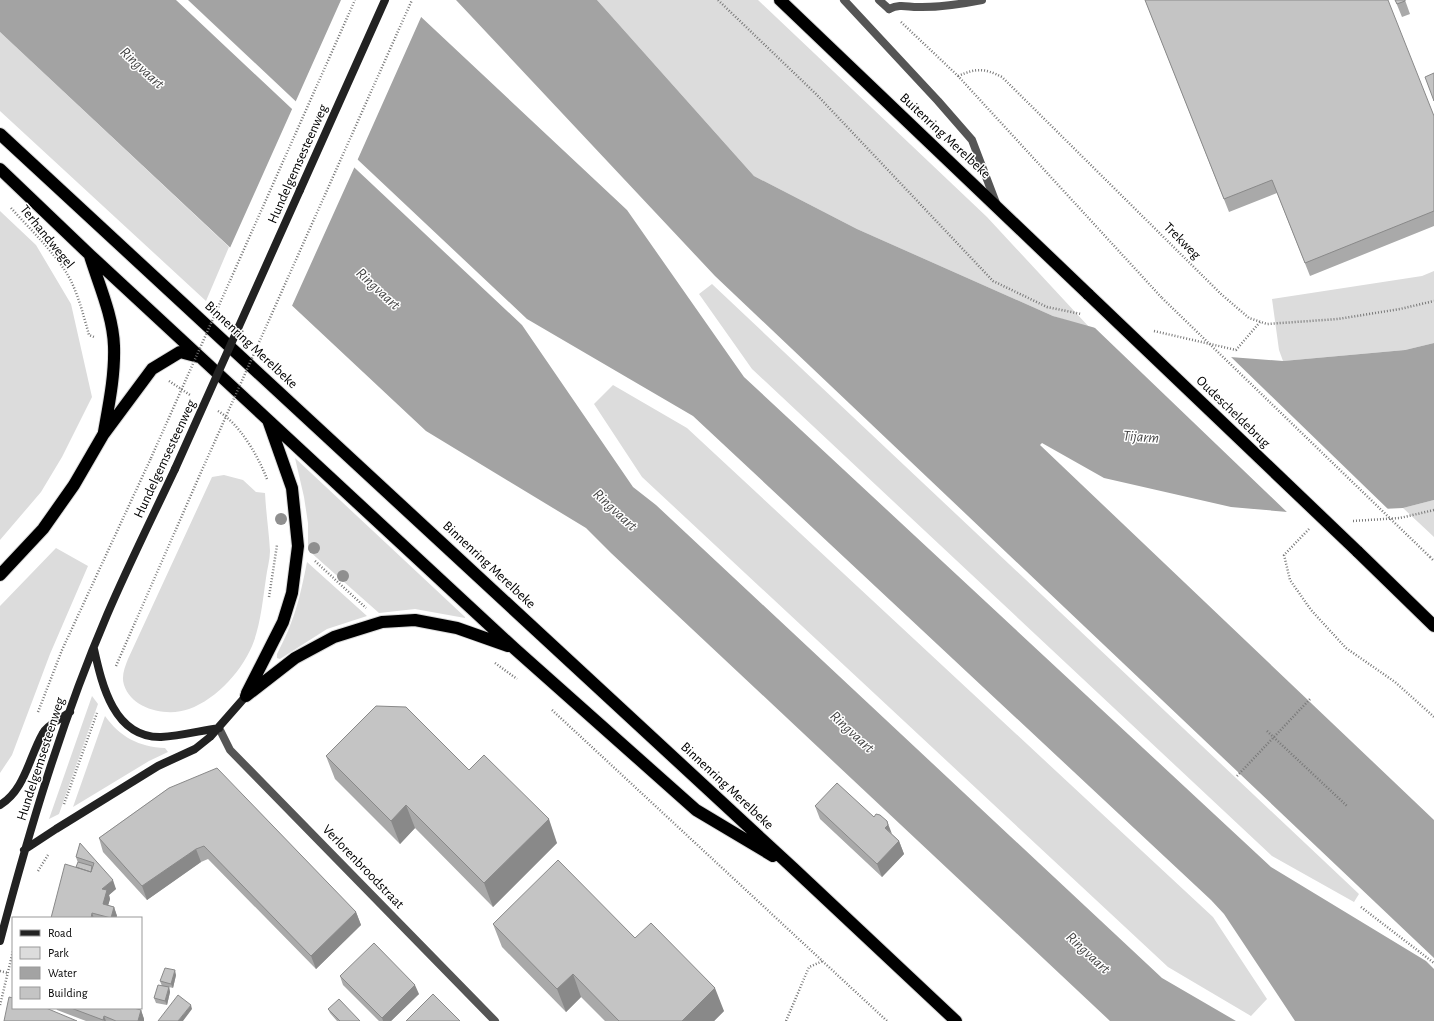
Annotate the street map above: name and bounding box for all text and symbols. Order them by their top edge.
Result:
water label: Ringvaart [117,44,167,92]
street label: Buitenring Merelbeke [897,91,993,181]
street label: Hundelgemsesteenweg [265,102,331,226]
street label: Terhandwegel [17,203,77,271]
street label: Trekweg [1161,220,1203,262]
water label: Ringvaart [353,265,403,313]
street label: Binnenring Merelbeke [202,299,300,391]
street label: Oudescheldebrug [1193,373,1273,451]
street label: Hundelgemsesteenweg [131,398,199,520]
water label: Tijarm [1123,428,1159,446]
water label: Ringvaart [590,486,640,534]
street label: Binnenring Merelbeke [440,519,538,611]
street label: Hundelgemsesteenweg [14,696,68,822]
water label: Ringvaart [827,708,877,756]
street label: Binnenring Merelbeke [678,740,776,832]
street label: Verlorenbroodstraat [320,822,407,912]
legend [12,917,142,1009]
text: Road [48,927,72,939]
water label: Ringvaart [1063,929,1113,977]
text: Park [48,947,69,959]
text: Water [48,967,77,979]
text: Building [48,987,88,999]

